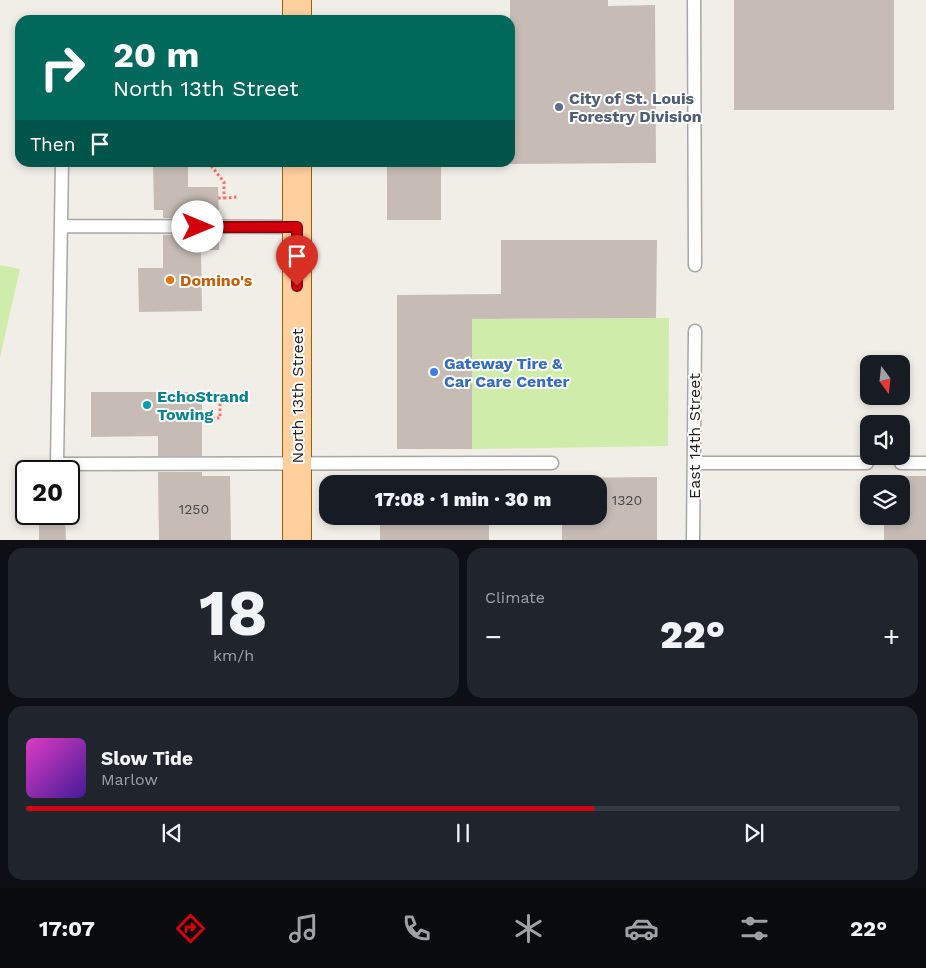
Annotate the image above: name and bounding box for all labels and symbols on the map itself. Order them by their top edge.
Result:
place label: City of St. Louis Forestry Division [569,89,702,126]
marker: City of St. Louis Forestry Division [553,101,565,113]
position arrow [171,200,223,252]
pin [276,235,318,286]
place label: Domino's [180,271,253,290]
marker: Domino's [164,274,176,286]
street label: North 13th Street [288,328,307,463]
place label: Gateway Tire & Car Care Center [444,354,569,391]
north arrow [860,355,910,405]
marker: Gateway Tire & Car Care Center [428,366,440,378]
street label: East 14th Street [685,373,704,499]
place label: EchoStrand Towing [157,387,249,424]
marker: EchoStrand Towing [141,399,153,411]
speed limit sign: 20 [15,460,80,525]
house number: 1320 [612,492,642,508]
house number: 1250 [179,501,209,517]

